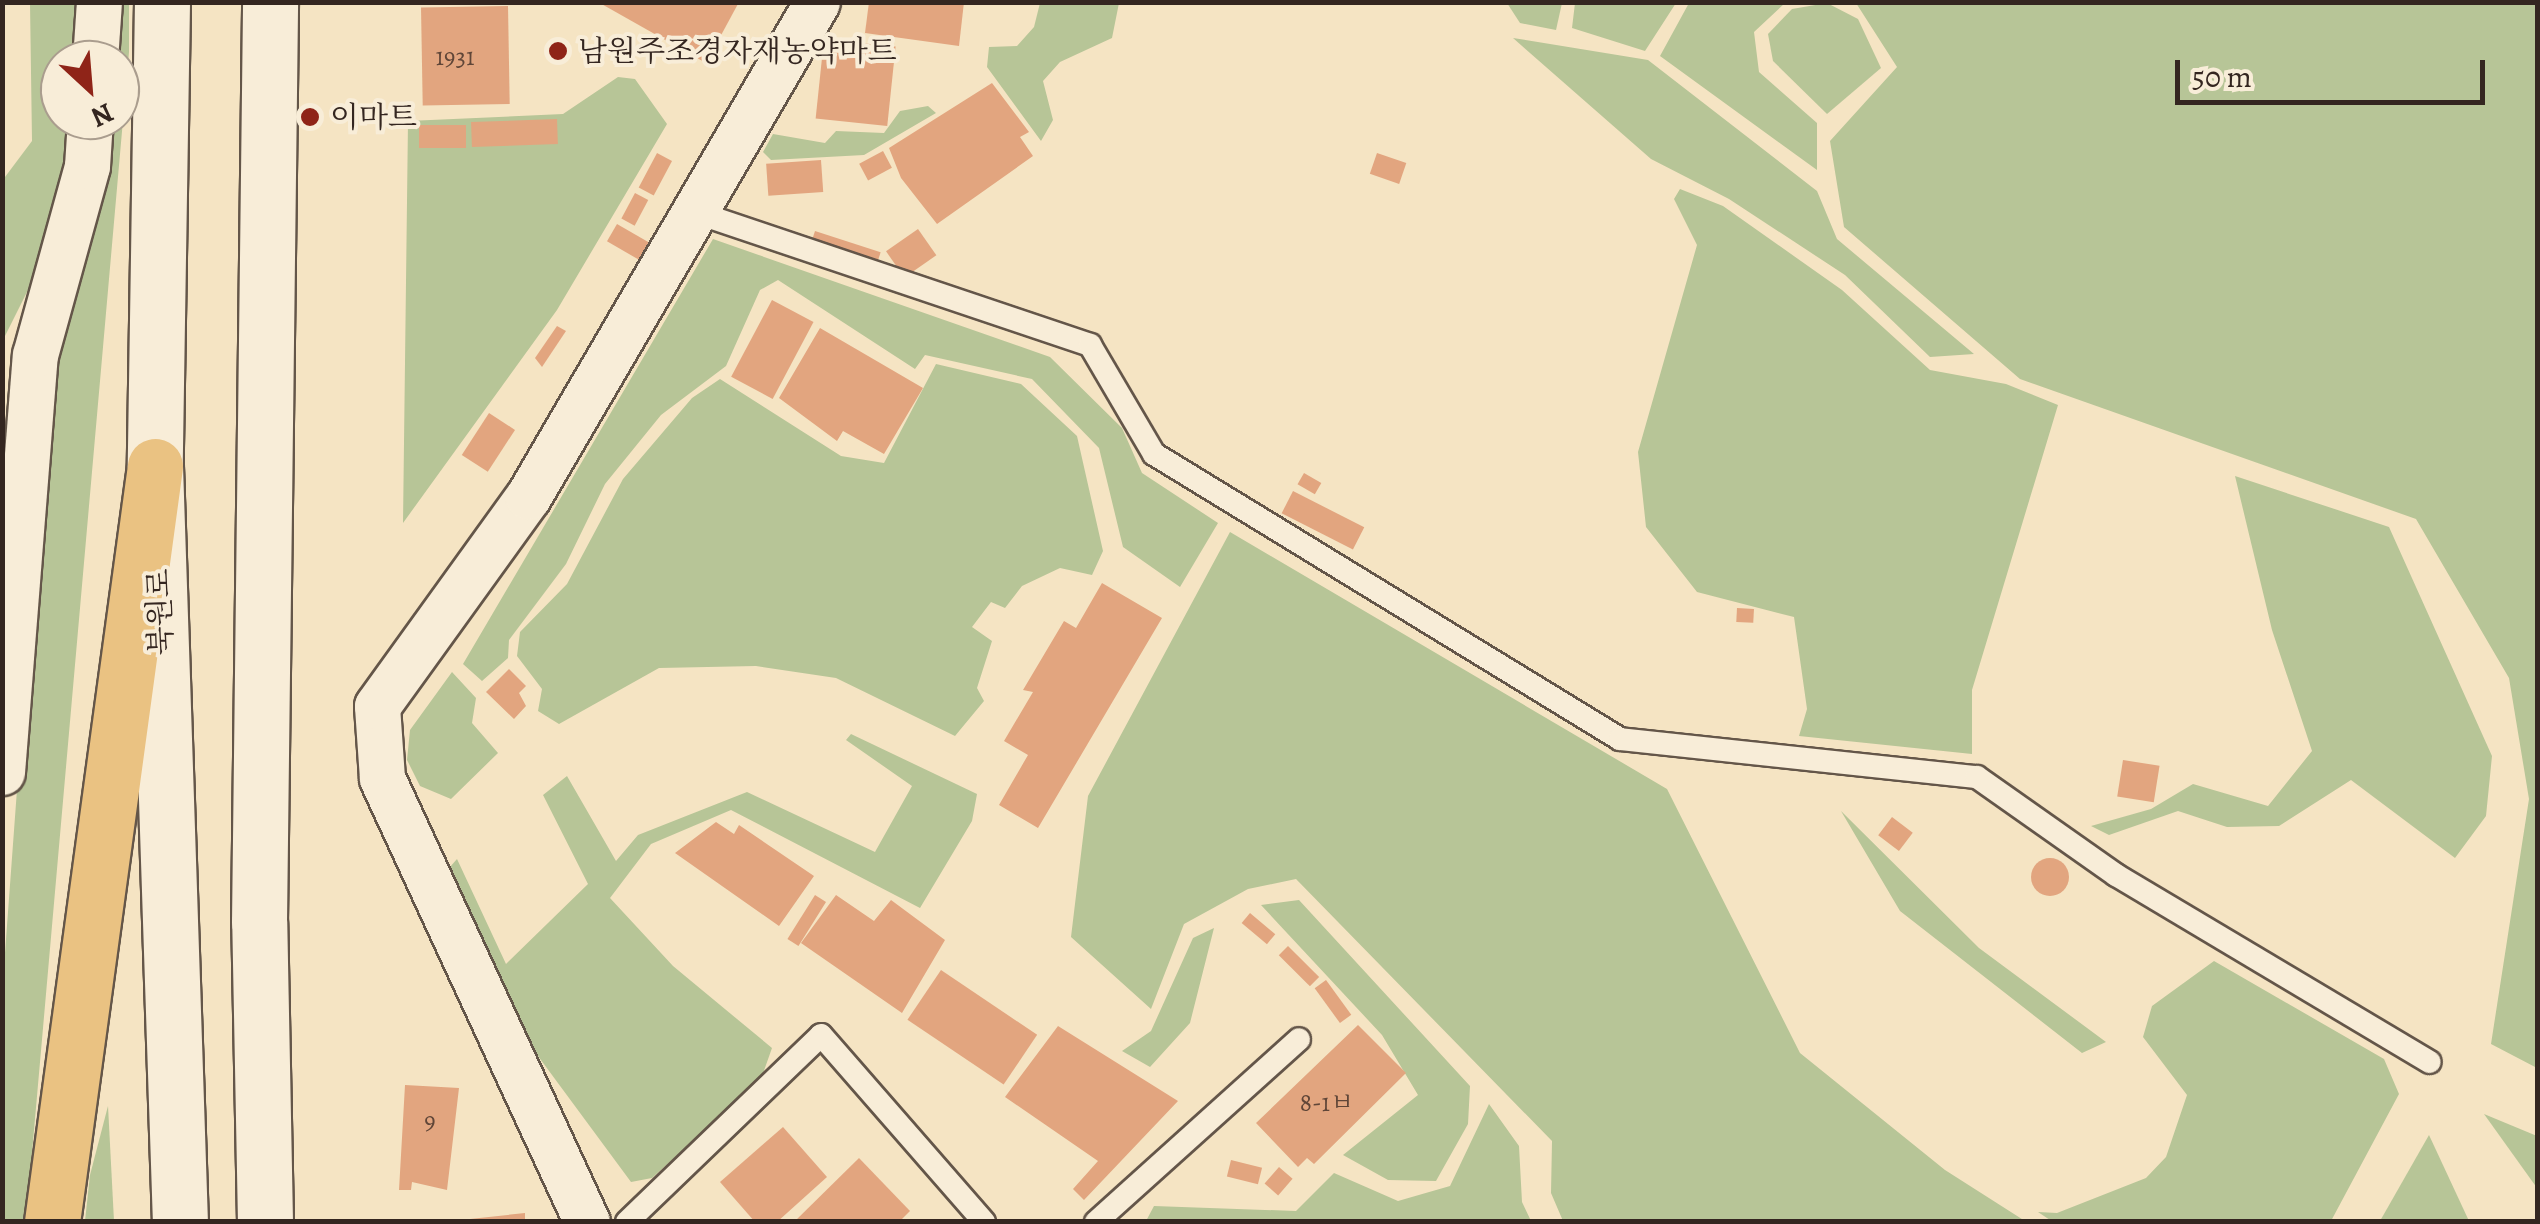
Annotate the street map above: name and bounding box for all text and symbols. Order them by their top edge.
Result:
place label: 남원주조경자재농약마트 [578,33,897,69]
north arrow [40,40,140,140]
marker: 남원주조경자재농약마트 [547,40,569,62]
scale bar [2180,40,2490,102]
house number: 1931 [436,42,474,72]
text: 50 m [2192,57,2252,97]
text: N [85,94,120,137]
place label: 이마트 [330,99,417,135]
marker: 이마트 [299,106,321,128]
street label: 북원로 [140,568,180,656]
house number: 8-1ㅂ [1300,1088,1354,1118]
house number: 9 [424,1106,436,1136]

